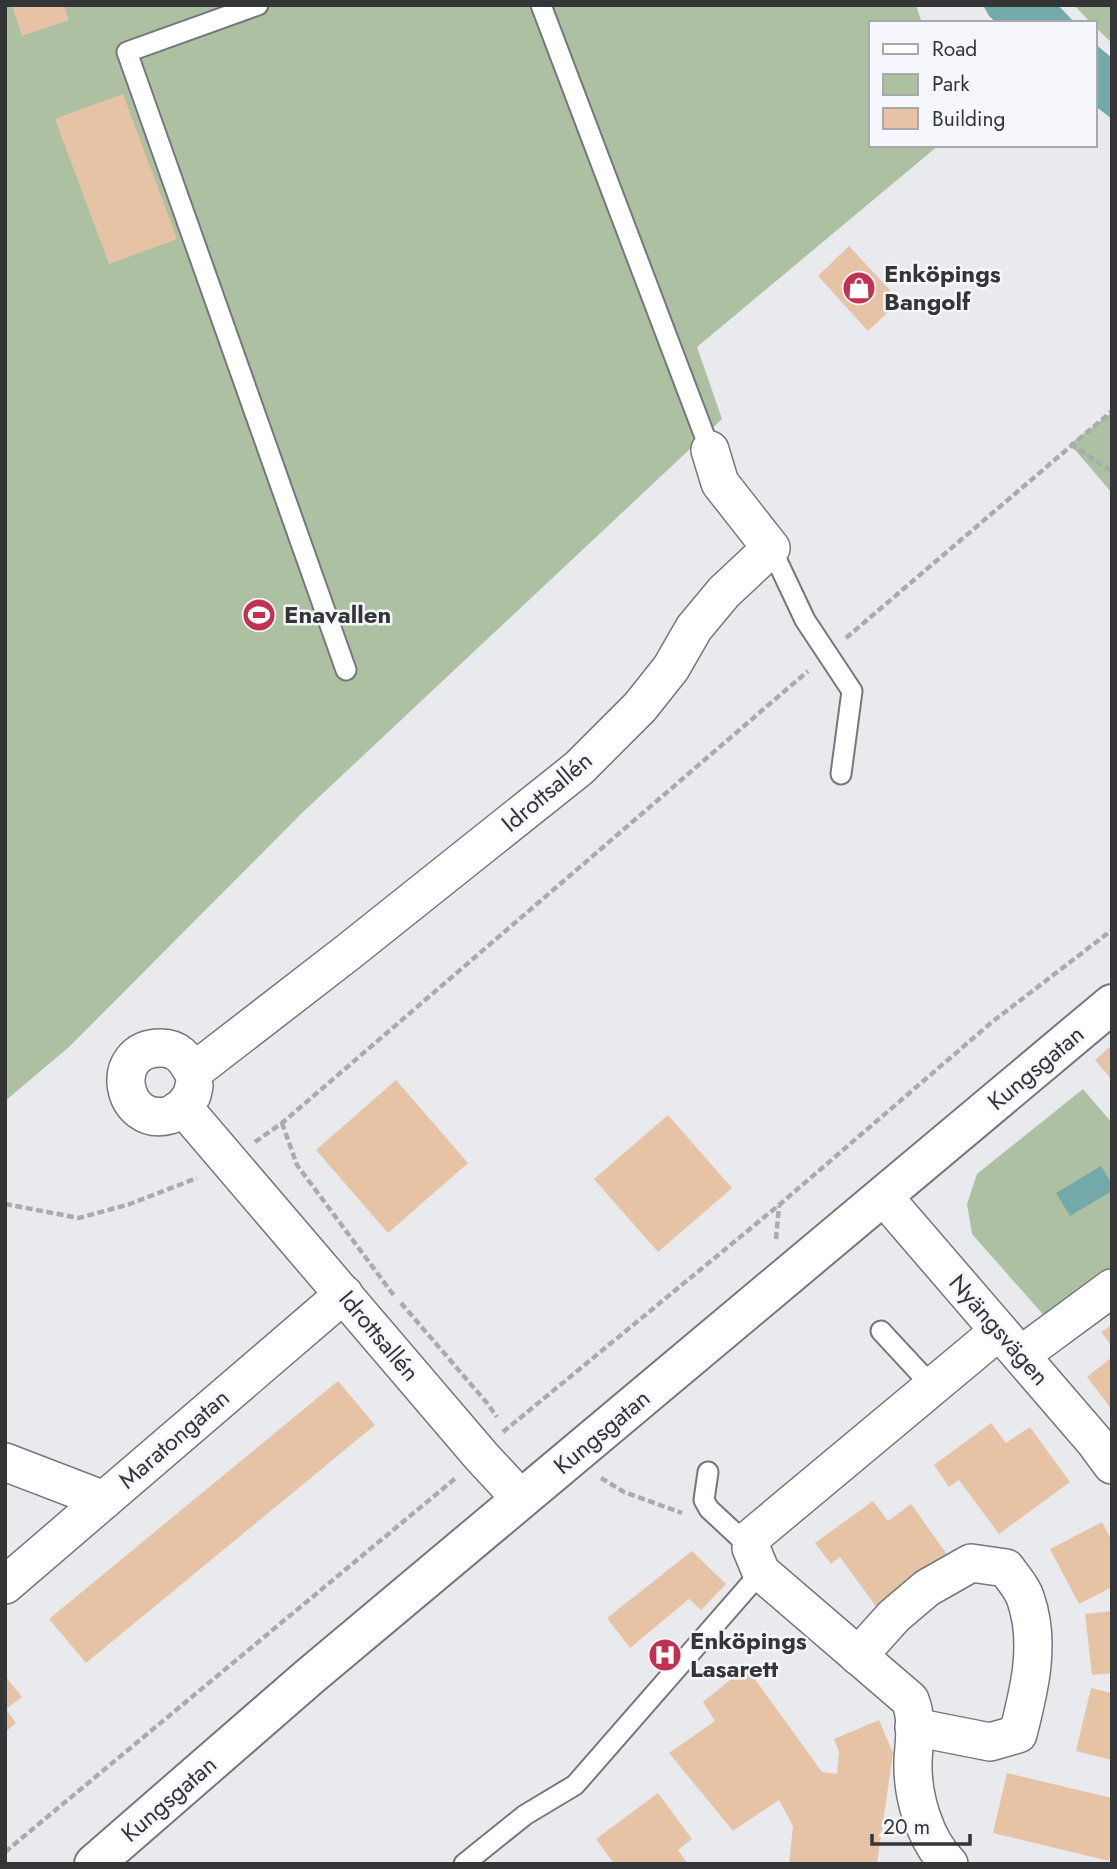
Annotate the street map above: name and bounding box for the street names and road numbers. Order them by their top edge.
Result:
street label: Idrottsallén [494,743,600,840]
street label: Kungsgatan [980,1017,1092,1118]
street label: Nyängsvägen [941,1266,1058,1393]
street label: Idrottsallén [331,1283,428,1389]
street label: Maratongatan [110,1380,237,1497]
street label: Kungsgatan [546,1381,658,1482]
street label: Kungsgatan [113,1747,224,1850]

